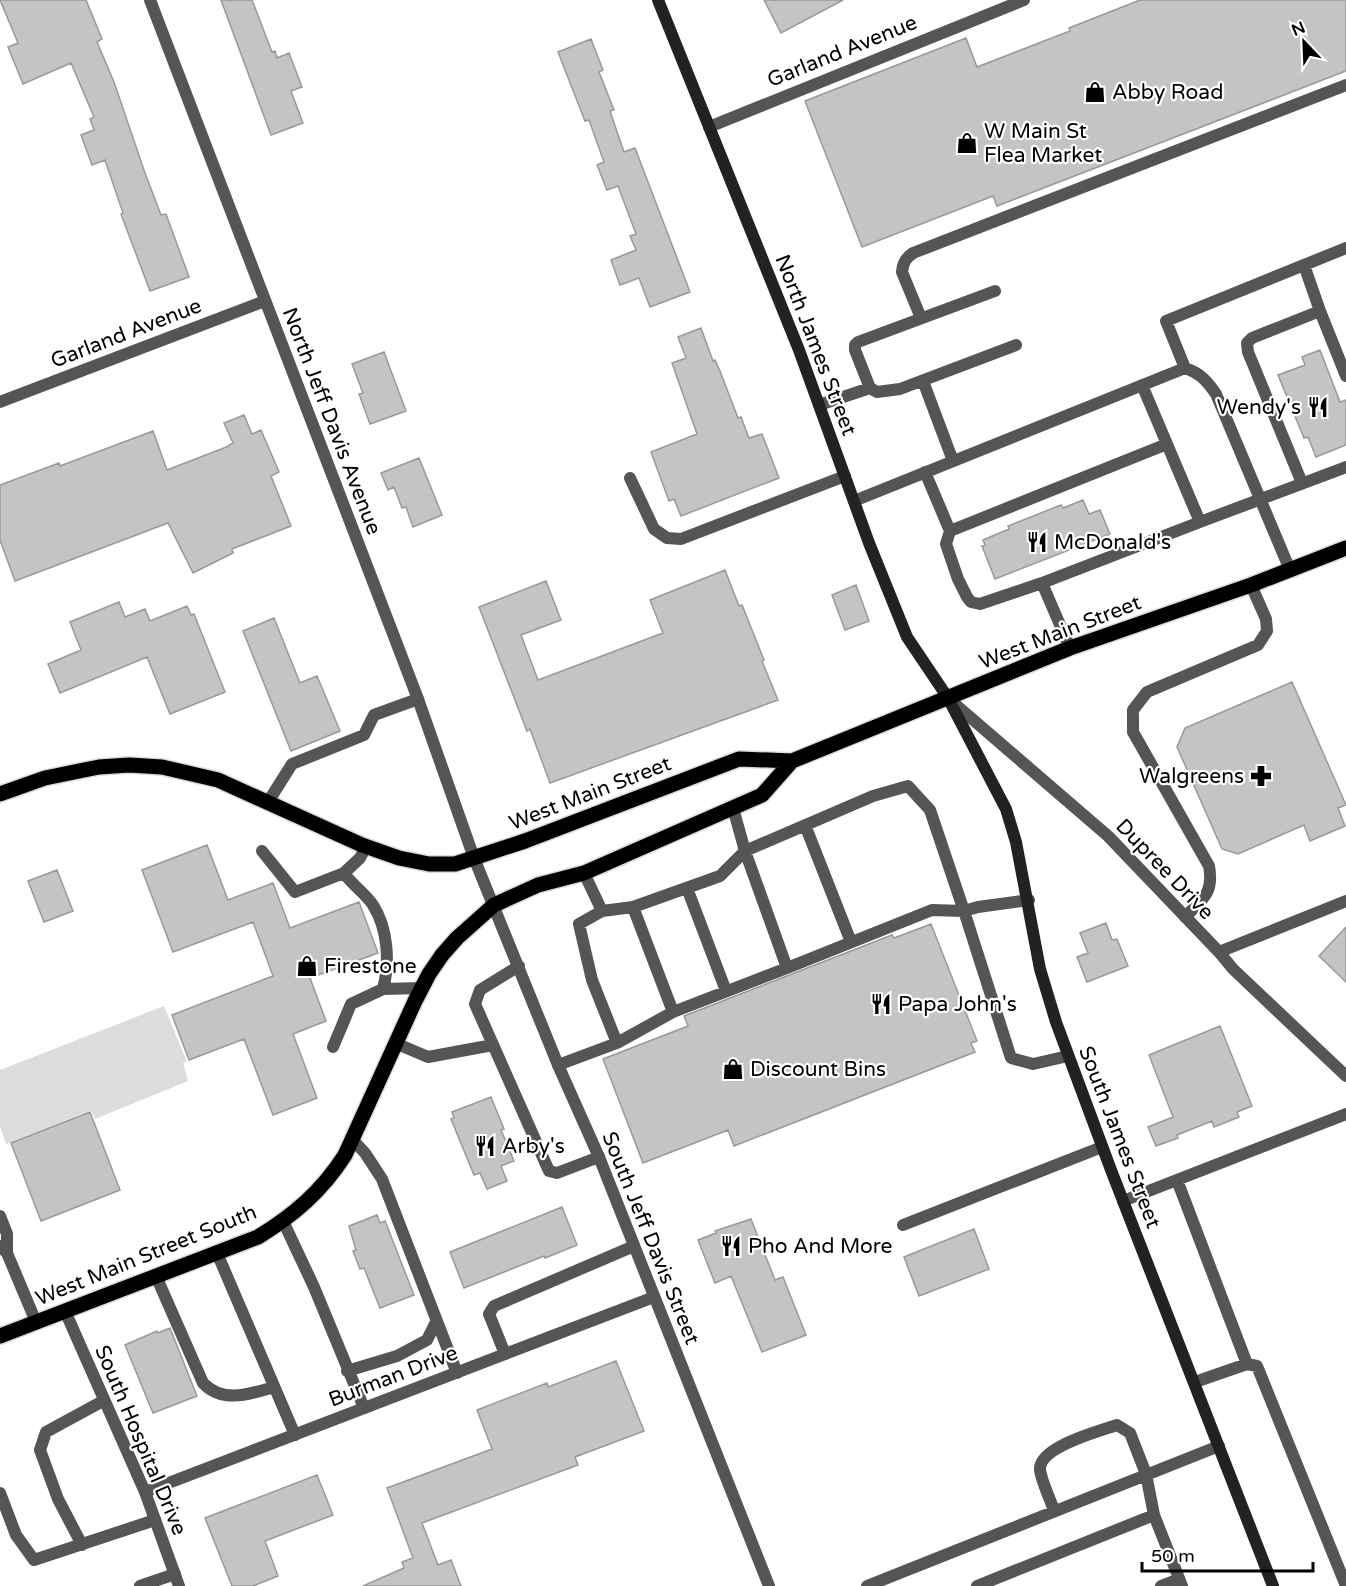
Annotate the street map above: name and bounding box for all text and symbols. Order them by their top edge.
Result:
street label: Garland Avenue [764,10,921,93]
north arrow [1274,12,1334,72]
text: N [1289,17,1308,41]
shop icon: Abby Road [1083,80,1107,104]
place label: Abby Road [1112,80,1223,105]
place label: W Main St Flea Market [984,119,1102,168]
shop icon: W Main St Flea Market [955,131,979,155]
street label: North James Street [769,251,862,439]
street label: Garland Avenue [47,293,205,374]
street label: North Jeff Davis Avenue [277,304,386,538]
place label: Wendy's [1217,395,1301,420]
restaurant icon: Wendy's [1306,395,1330,419]
restaurant icon: McDonald's [1025,530,1049,554]
place label: McDonald's [1054,530,1171,555]
street label: West Main Street [976,590,1145,675]
street label: West Main Street [506,751,675,836]
place label: Walgreens [1139,764,1244,789]
pharmacy icon: Walgreens [1249,764,1273,788]
street label: Dupree Drive [1110,814,1219,925]
shop icon: Firestone [295,954,319,978]
place label: Firestone [324,954,417,979]
restaurant icon: Papa John's [869,992,893,1016]
place label: Papa John's [898,992,1017,1017]
street label: South James Street [1073,1043,1166,1232]
shop icon: Discount Bins [721,1057,745,1081]
place label: Discount Bins [750,1057,886,1082]
street label: South Jeff Davis Street [596,1128,705,1348]
restaurant icon: Arby's [473,1134,497,1158]
place label: Arby's [502,1134,565,1159]
street label: West Main Street South [32,1200,260,1311]
restaurant icon: Pho And More [719,1234,743,1258]
place label: Pho And More [748,1234,893,1259]
street label: Burman Drive [325,1340,461,1413]
street label: South Hospital Drive [89,1341,192,1539]
scale bar [1142,1535,1313,1573]
text: 50 m [1151,1545,1195,1567]

